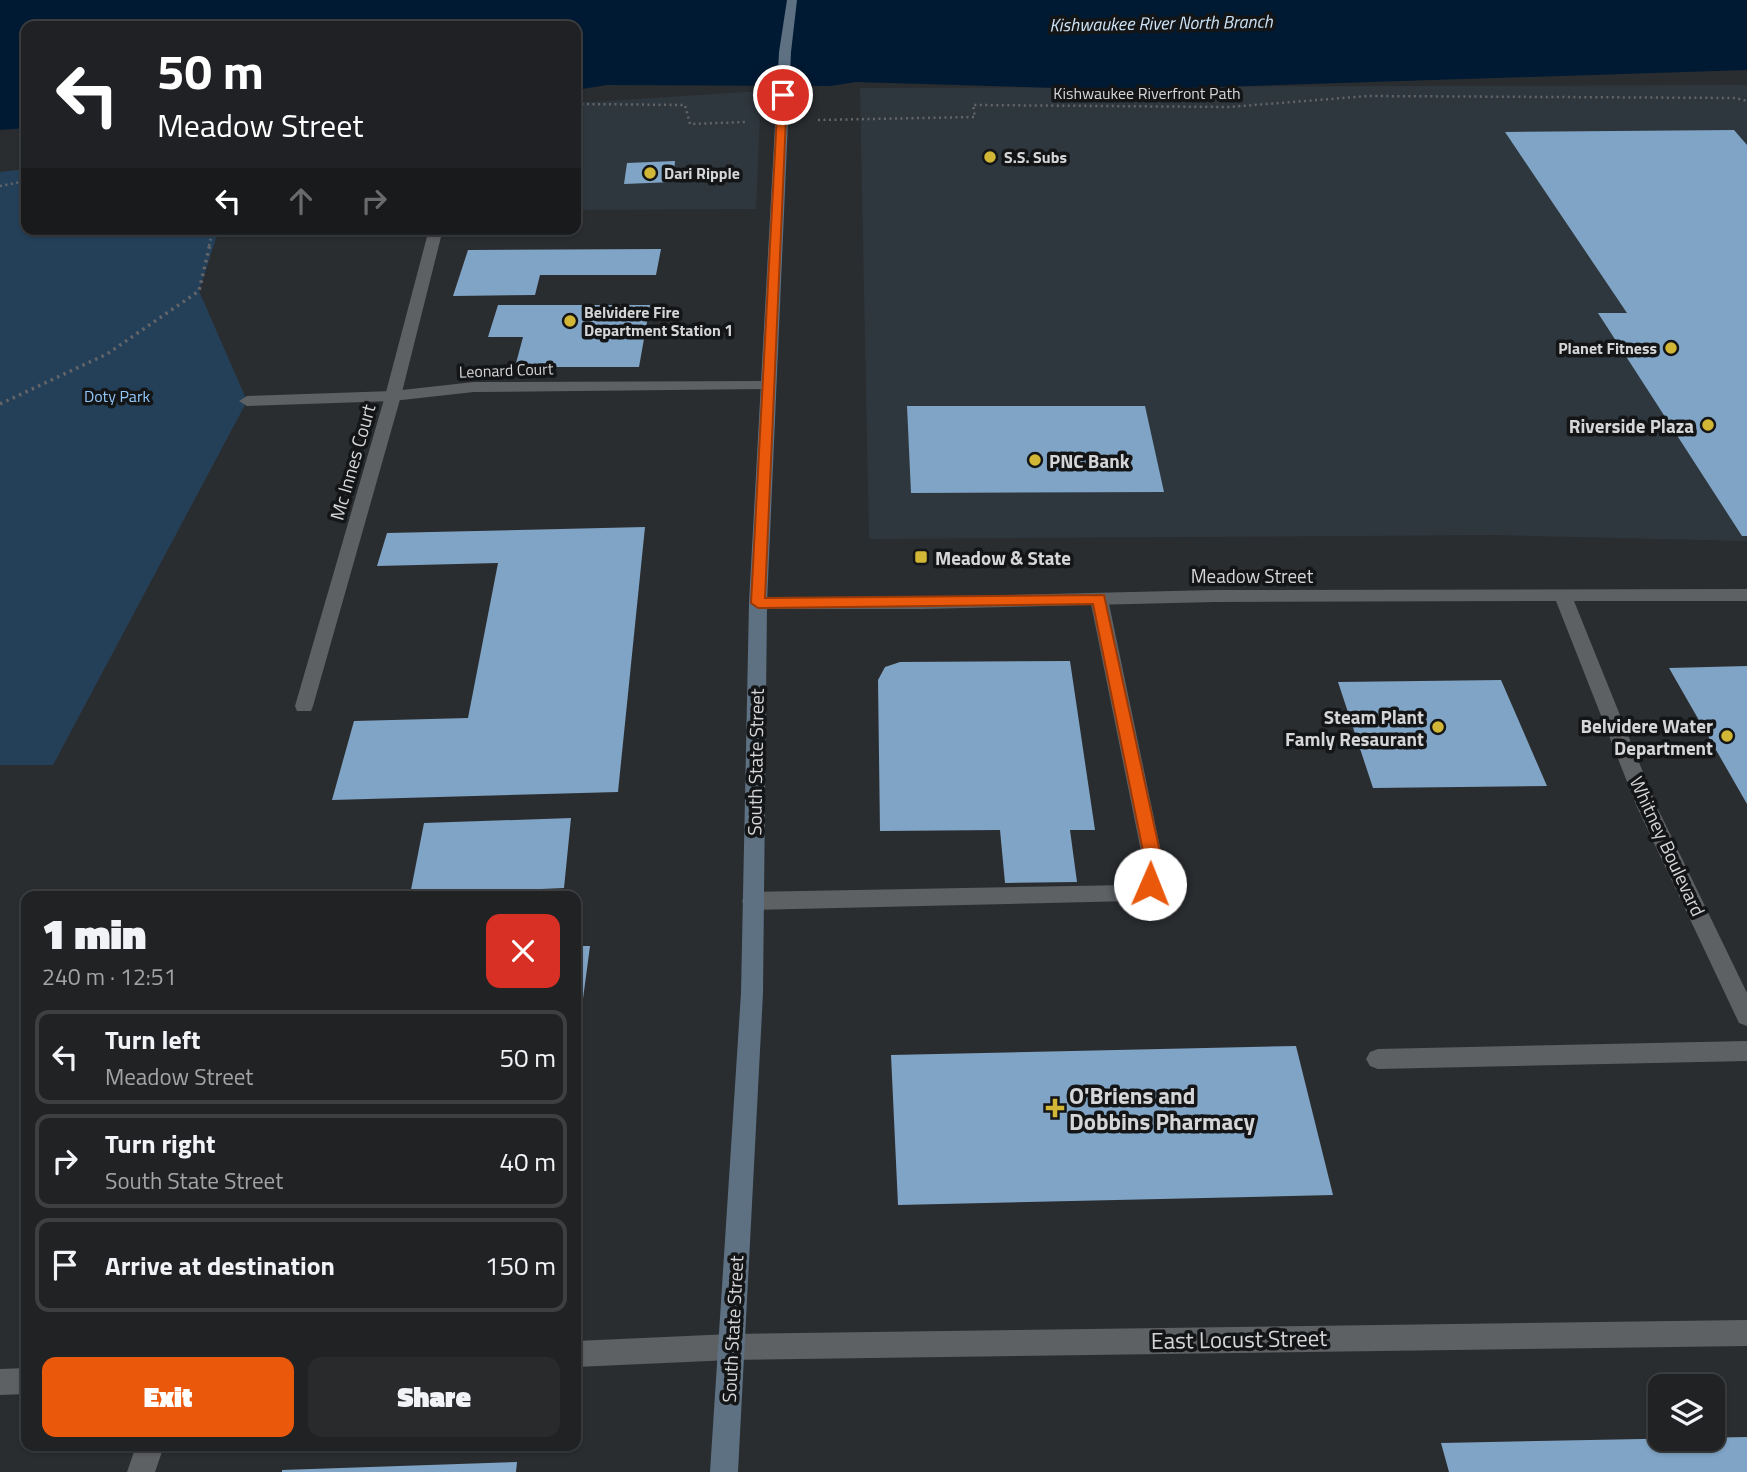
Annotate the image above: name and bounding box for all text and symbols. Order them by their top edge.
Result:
water label: Kishwaukee River North Branch [1049,8,1274,38]
text: 50 m [157,33,264,108]
icon: left [42,49,133,140]
pin [753,65,813,125]
icon: arrive [764,76,802,114]
street label: Kishwaukee Riverfront Path [1053,81,1241,105]
text: Meadow Street [157,101,364,149]
place label: S.S. Subs [1004,145,1067,169]
marker: S.S. Subs [982,149,998,165]
place label: Dari Ripple [664,161,740,185]
marker: Dari Ripple [642,165,658,181]
icon: left [209,182,247,220]
icon: ahead [282,182,320,220]
icon: right [355,182,393,220]
place label: Belvidere Fire Department Station 1 [584,300,733,342]
marker: Belvidere Fire Department Station 1 [562,313,578,329]
place label: Planet Fitness [1558,336,1657,360]
marker: Planet Fitness [1663,340,1679,356]
street label: Leonard Court [458,356,554,384]
park label: Doty Park [84,384,150,408]
street label: Mc Innes Court [322,400,383,523]
place label: Riverside Plaza [1569,411,1694,440]
marker: Riverside Plaza [1700,417,1716,433]
place label: PNC Bank [1049,446,1130,475]
marker: PNC Bank [1027,452,1043,468]
place label: Meadow & State [935,543,1071,572]
marker: Meadow & State [913,549,929,565]
street label: Meadow Street [1191,561,1314,590]
street label: South State Street [739,688,771,836]
place label: Steam Plant Famly Resaurant [1285,702,1424,753]
place label: Belvidere Water Department [1580,711,1713,762]
marker: Steam Plant Famly Resaurant [1430,719,1446,735]
marker: Belvidere Water Department [1719,728,1735,744]
street label: Whitney Boulevard [1623,771,1713,921]
position arrow [1113,847,1187,921]
text: 1 min [42,901,146,965]
button: close [486,914,560,988]
text: 240 m · 12:51 [42,959,177,994]
text: Turn left [105,1020,200,1059]
icon: left [46,1038,84,1076]
text: 50 m [499,1038,556,1077]
text: Meadow Street [105,1059,253,1094]
place label: O'Briens and Dobbins Pharmacy [1069,1078,1255,1139]
marker: O'Briens and Dobbins Pharmacy [1047,1100,1063,1116]
text: Turn right [105,1124,216,1163]
icon: right [46,1142,84,1180]
text: 40 m [499,1142,556,1181]
text: South State Street [105,1163,283,1198]
icon: arrive [46,1246,84,1284]
text: Arrive at destination [105,1246,335,1285]
text: 150 m [485,1246,556,1285]
street label: South State Street [714,1254,750,1403]
street label: East Locust Street [1150,1320,1328,1358]
button: Exit [42,1357,294,1437]
button: Share [308,1357,560,1437]
map controls [1648,1374,1725,1451]
button: layers [1648,1374,1725,1451]

